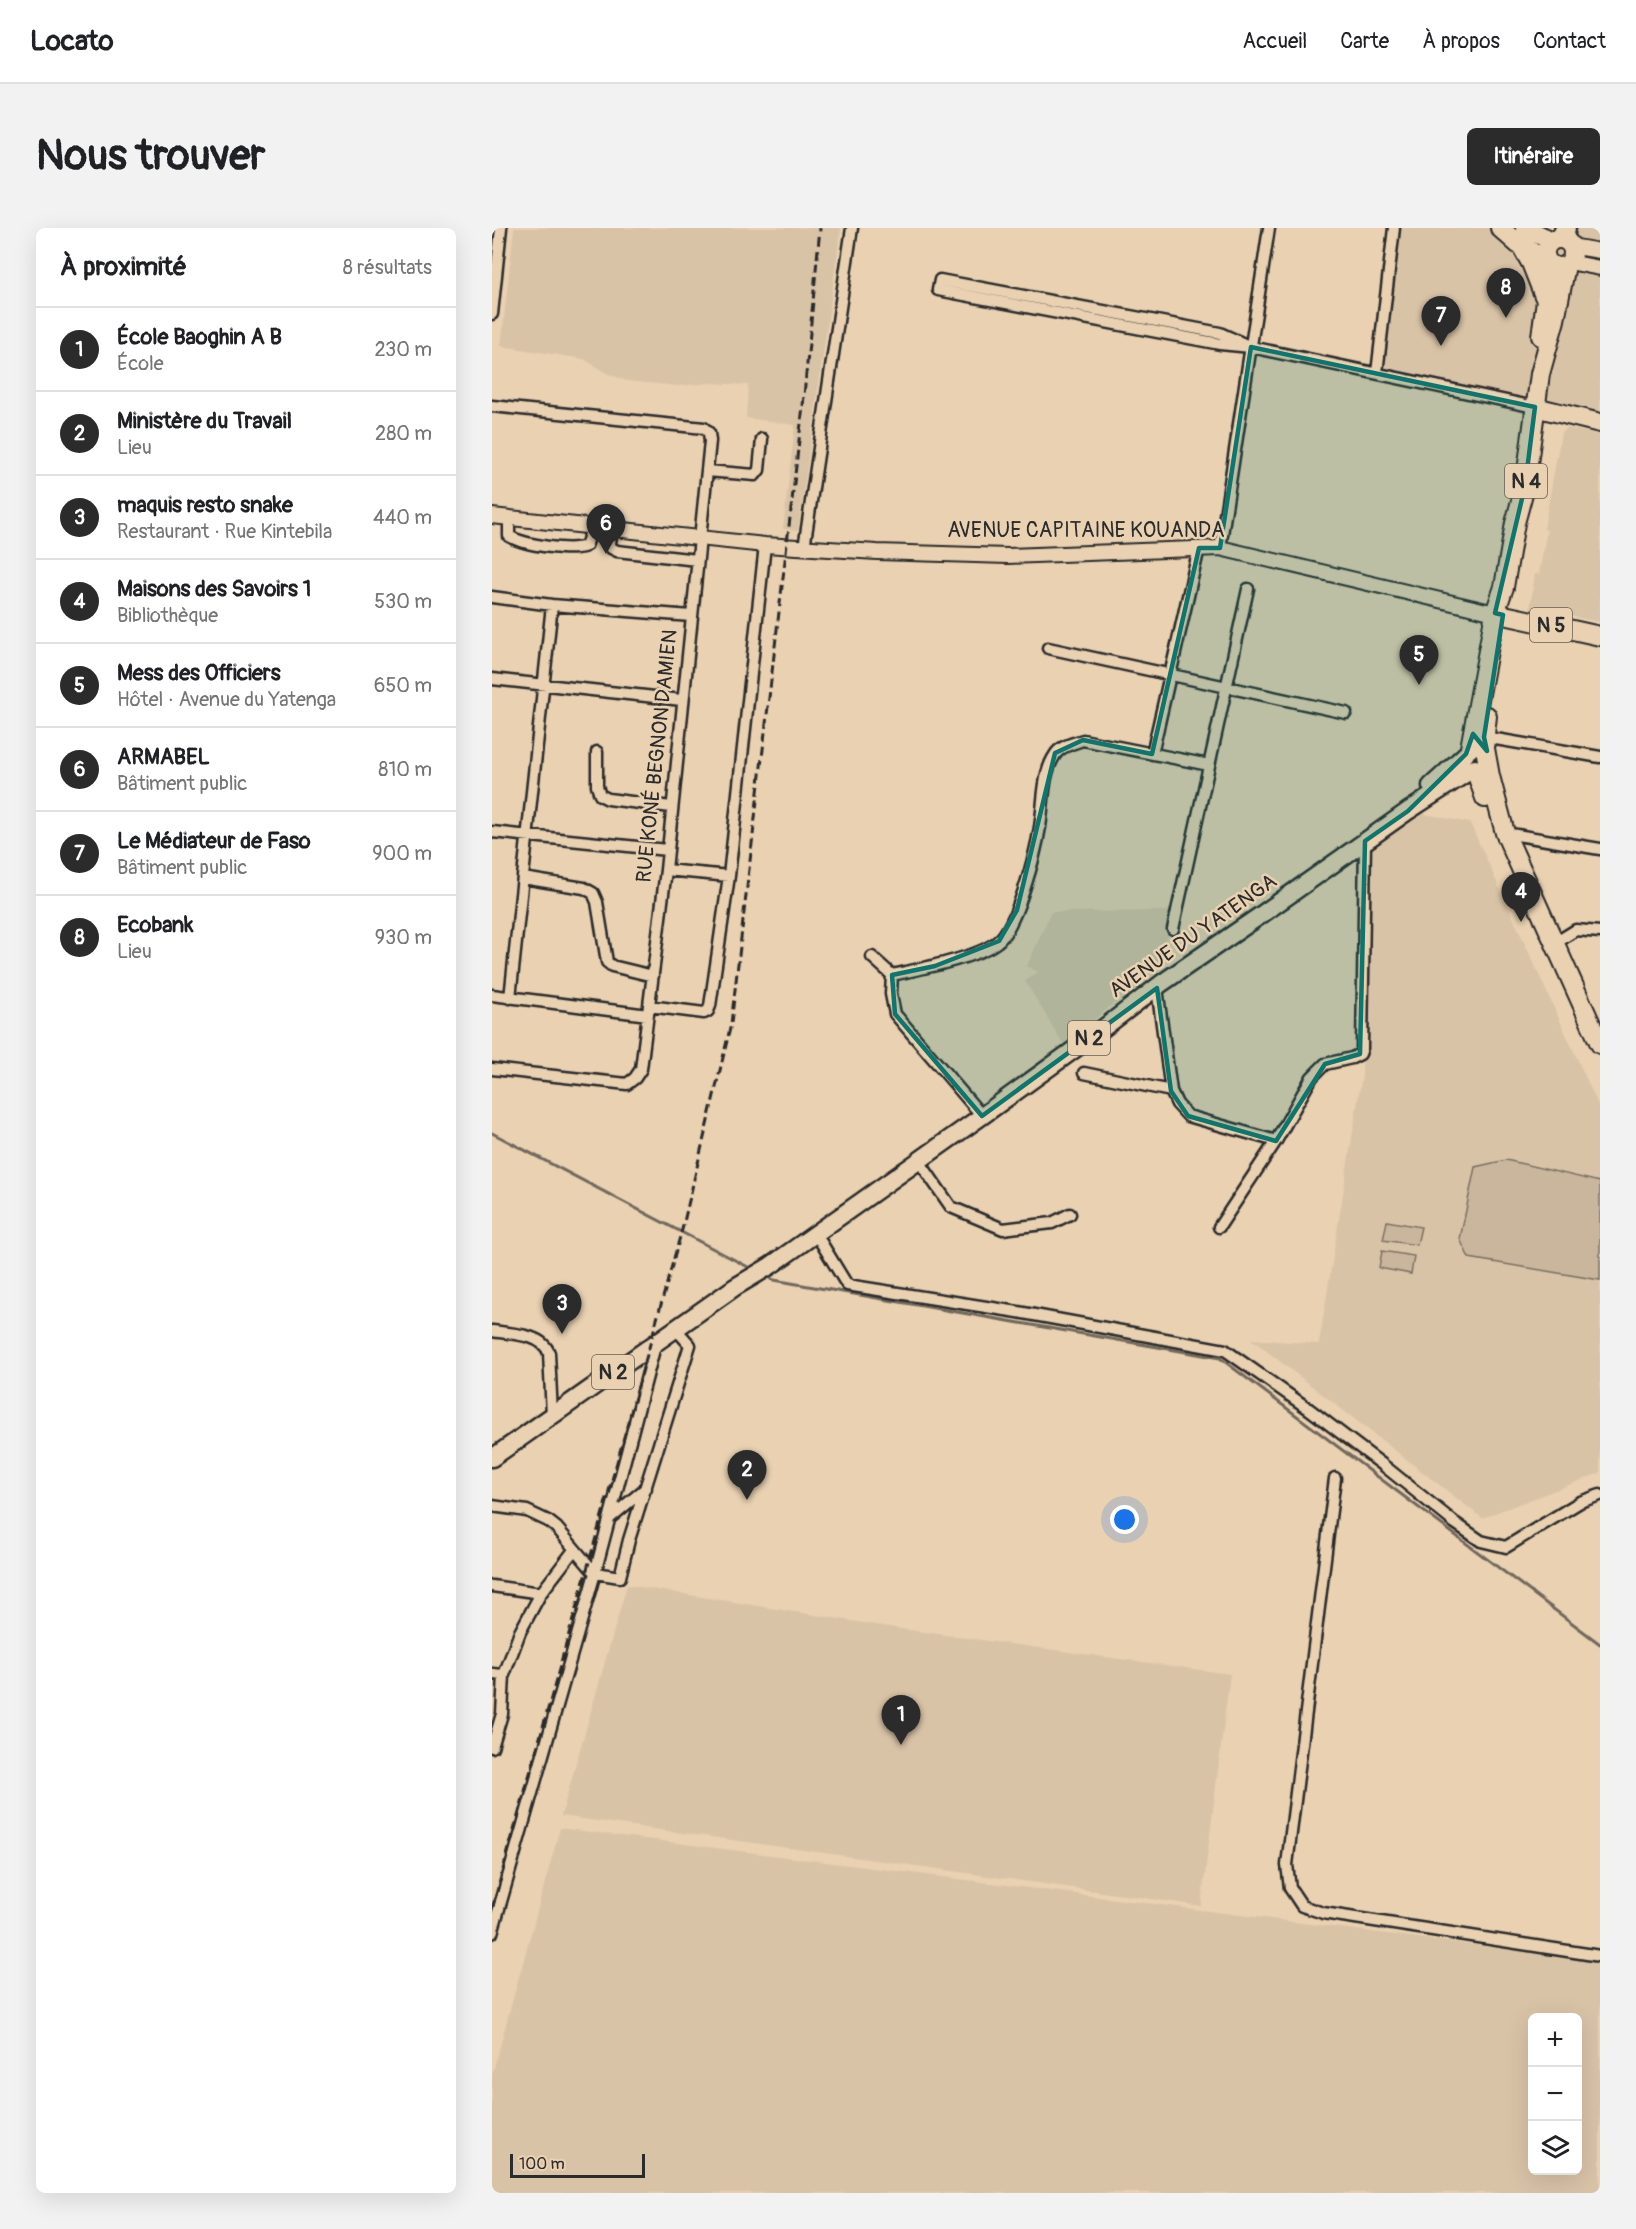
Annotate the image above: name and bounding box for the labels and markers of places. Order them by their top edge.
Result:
pin: 8 [1486,268,1526,318]
pin: 7 [1422,296,1460,346]
pin: 6 [586,504,626,554]
pin: 5 [1400,636,1438,685]
pin: 4 [1502,872,1540,922]
pin: 3 [542,1284,582,1334]
pin: 2 [728,1450,766,1500]
pin: 1 [882,1696,920,1745]

